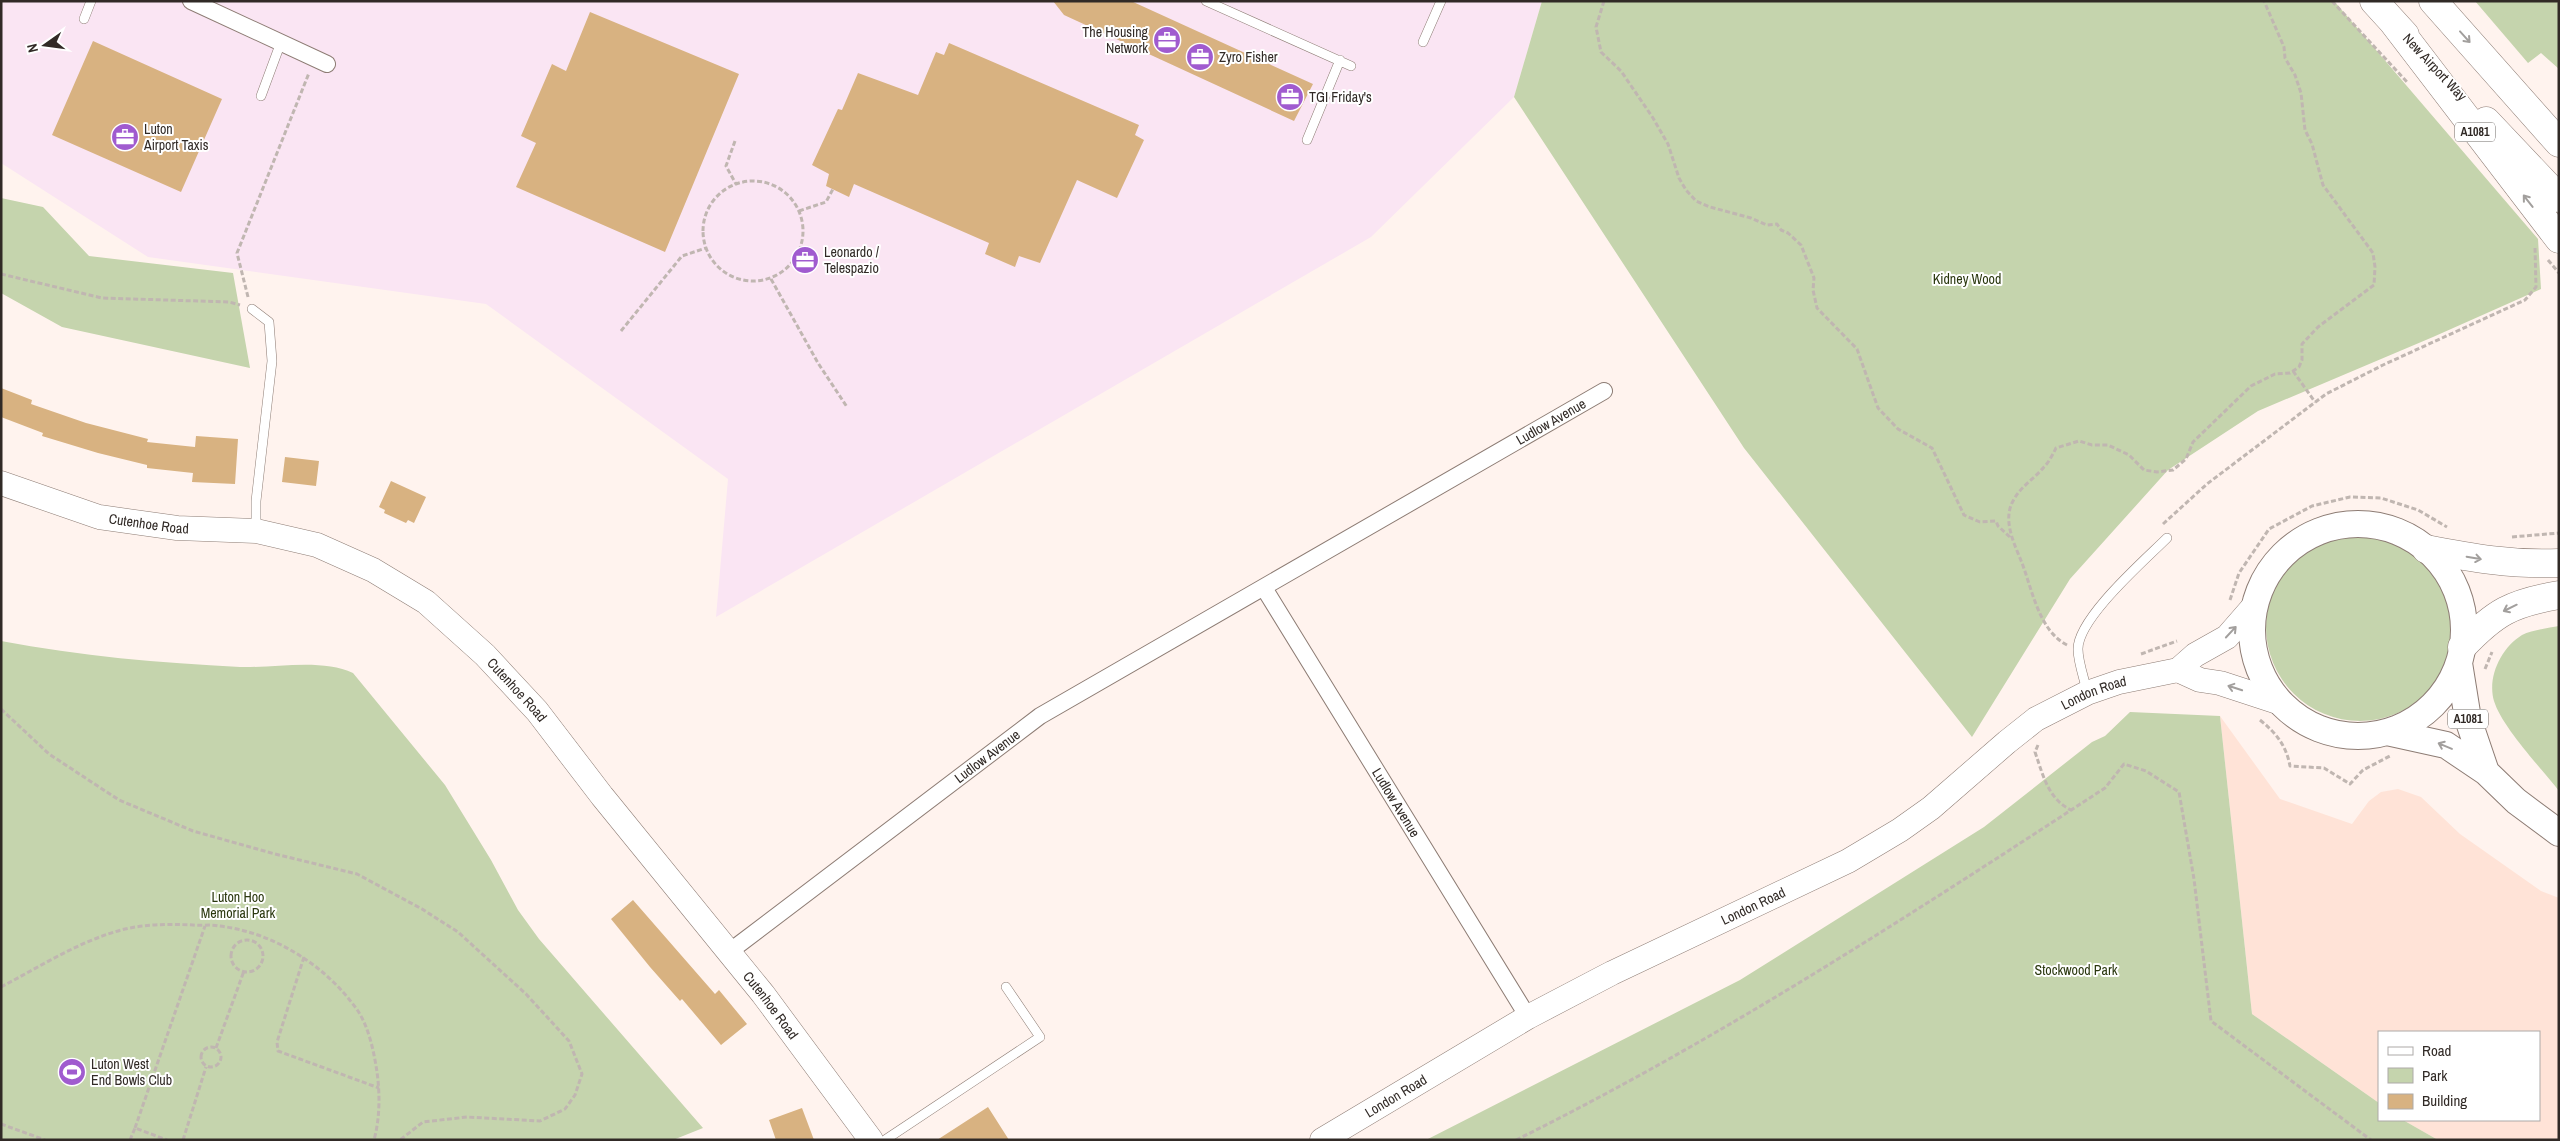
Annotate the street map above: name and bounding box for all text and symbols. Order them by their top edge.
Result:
north arrow [20,20,70,70]
place label: The Housing Network [1082,23,1149,57]
office icon: The Housing Network [1152,25,1182,55]
street label: New Airport Way [2399,30,2471,105]
one-way arrow [2460,31,2471,44]
text: N [23,42,42,54]
office icon: Zyro Fisher [1185,42,1215,72]
place label: Zyro Fisher [1219,48,1278,66]
office icon: TGI Friday's [1275,82,1305,112]
place label: TGI Friday's [1309,88,1372,106]
place label: Luton Airport Taxis [143,120,209,154]
office icon: Luton Airport Taxis [110,122,140,152]
road number: A1081 [2455,122,2495,142]
one-way arrow [2523,194,2533,208]
place label: Leonardo / Telespazio [824,243,880,277]
office icon: Leonardo / Telespazio [790,245,820,275]
park label: Kidney Wood [1933,270,2001,288]
street label: Ludlow Avenue [1513,394,1589,449]
street label: Cutenhoe Road [108,509,189,537]
one-way arrow [2465,554,2481,564]
one-way arrow [2503,604,2518,613]
one-way arrow [2225,625,2237,638]
street label: Cutenhoe Road [483,654,551,725]
street label: London Road [2058,672,2128,714]
one-way arrow [2227,683,2243,693]
road number: A1081 [2448,710,2488,729]
street label: Ludlow Avenue [951,725,1024,787]
one-way arrow [2438,741,2453,750]
street label: Ludlow Avenue [1368,765,1424,840]
street label: London Road [1718,883,1788,929]
park label: Luton Hoo Memorial Park [201,888,276,922]
park label: Stockwood Park [2035,961,2118,979]
street label: Cutenhoe Road [739,968,802,1043]
legend [2378,1031,2540,1121]
text: Road [2422,1040,2451,1061]
place label: Luton West End Bowls Club [91,1055,172,1089]
sports icon: Luton West End Bowls Club [57,1057,87,1087]
text: Park [2422,1065,2448,1086]
street label: London Road [1362,1070,1430,1121]
text: Building [2422,1090,2467,1111]

